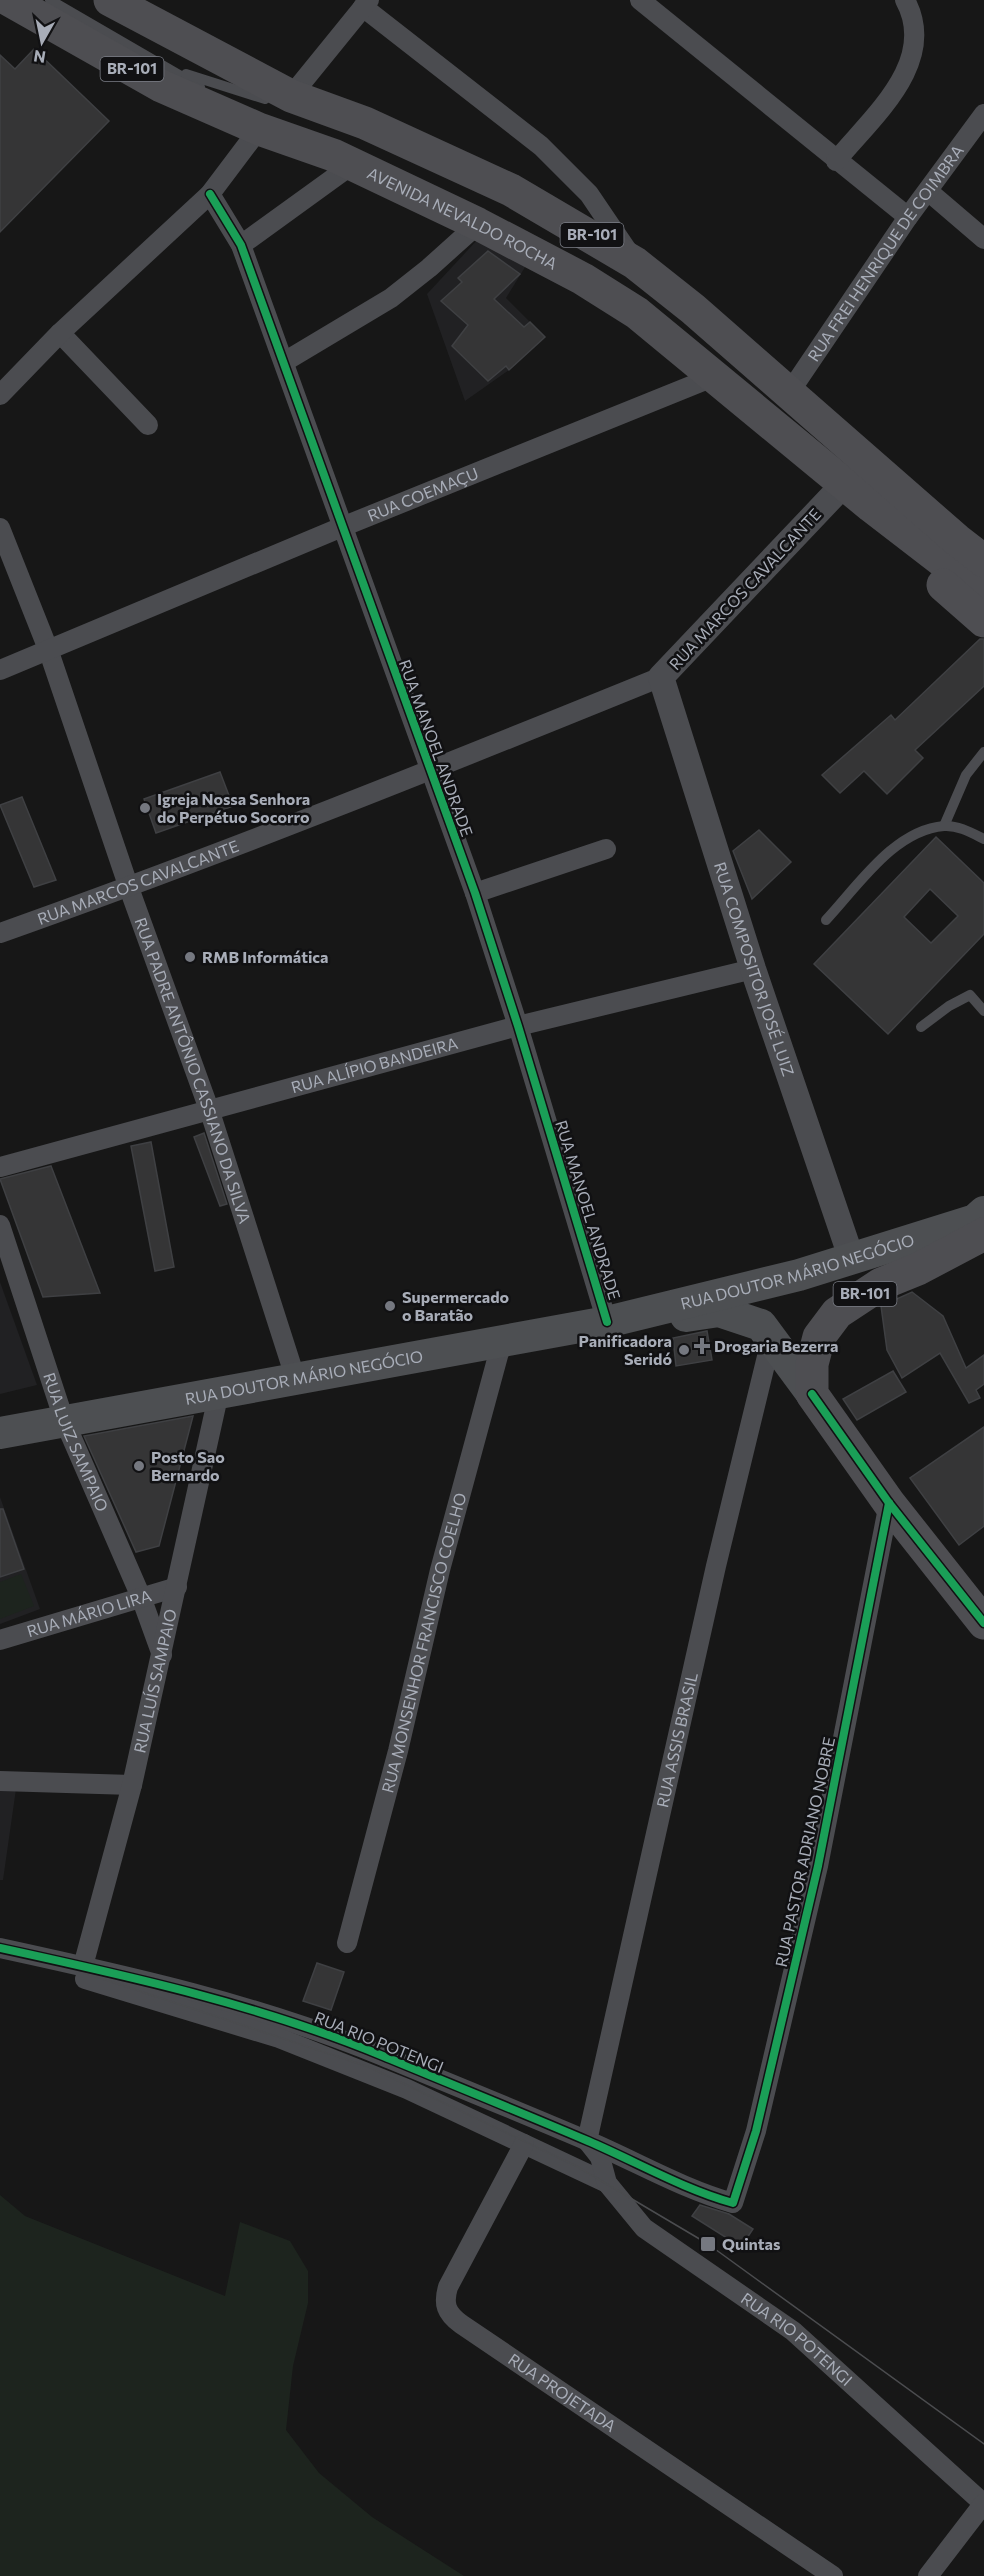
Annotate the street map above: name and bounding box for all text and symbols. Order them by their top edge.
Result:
north arrow [12,12,72,72]
text: N [32,47,47,68]
road number: BR-101 [100,57,164,81]
street label: RUA FREI HENRIQUE DE COIMBRA [803,141,967,365]
street label: AVENIDA NEVALDO ROCHA [364,163,561,273]
road number: BR-101 [560,223,624,247]
street label: RUA COEMAÇU [365,463,481,525]
street label: RUA MARCOS CAVALCANTE [665,504,824,673]
street label: RUA MANOEL ANDRADE [396,657,477,839]
place label: Igreja Nossa Senhora do Perpétuo Socorro [157,789,310,826]
marker: Igreja Nossa Senhora do Perpétuo Socorro [138,801,152,815]
street label: RUA MARCOS CAVALCANTE [34,836,241,928]
street label: RUA COMPOSITOR JOSÉ LUIZ [711,860,799,1078]
street label: RUA PADRE ANTÔNIO CASSIANO DA SILVA [132,915,255,1226]
place label: RMB Informática [202,947,329,966]
marker: RMB Informática [183,950,197,964]
street label: RUA ALÍPIO BANDEIRA [289,1033,460,1096]
street label: RUA MANOEL ANDRADE [552,1118,625,1302]
street label: RUA DOUTOR MÁRIO NEGÓCIO [679,1230,916,1313]
road number: BR-101 [834,1282,896,1306]
place label: Supermercado o Baratão [402,1287,510,1324]
marker: Supermercado o Baratão [383,1299,397,1313]
place label: Panificadora Seridó [578,1331,672,1368]
place label: Drogaria Bezerra [714,1336,839,1355]
marker: Drogaria Bezerra [695,1339,709,1353]
marker: Panificadora Seridó [677,1343,691,1357]
street label: RUA DOUTOR MÁRIO NEGÓCIO [183,1346,424,1408]
street label: RUA LUIZ SAMPAIO [40,1370,113,1514]
place label: Posto Sao Bernardo [151,1447,225,1484]
marker: Posto Sao Bernardo [132,1459,146,1473]
street label: RUA MONSENHOR FRANCISCO COELHO [377,1490,470,1795]
street label: RUA MÁRIO LIRA [24,1585,153,1640]
street label: RUA LUÍS SAMPAIO [129,1607,180,1755]
street label: RUA ASSIS BRASIL [652,1671,701,1809]
street label: RUA PASTOR ADRIANO NOBRE [771,1735,838,1969]
street label: RUA RIO POTENGI [312,2007,447,2076]
place label: Quintas [722,2234,781,2253]
marker: Quintas [699,2235,717,2253]
street label: RUA RIO POTENGI [738,2288,857,2389]
street label: RUA PROJETADA [505,2349,620,2435]

